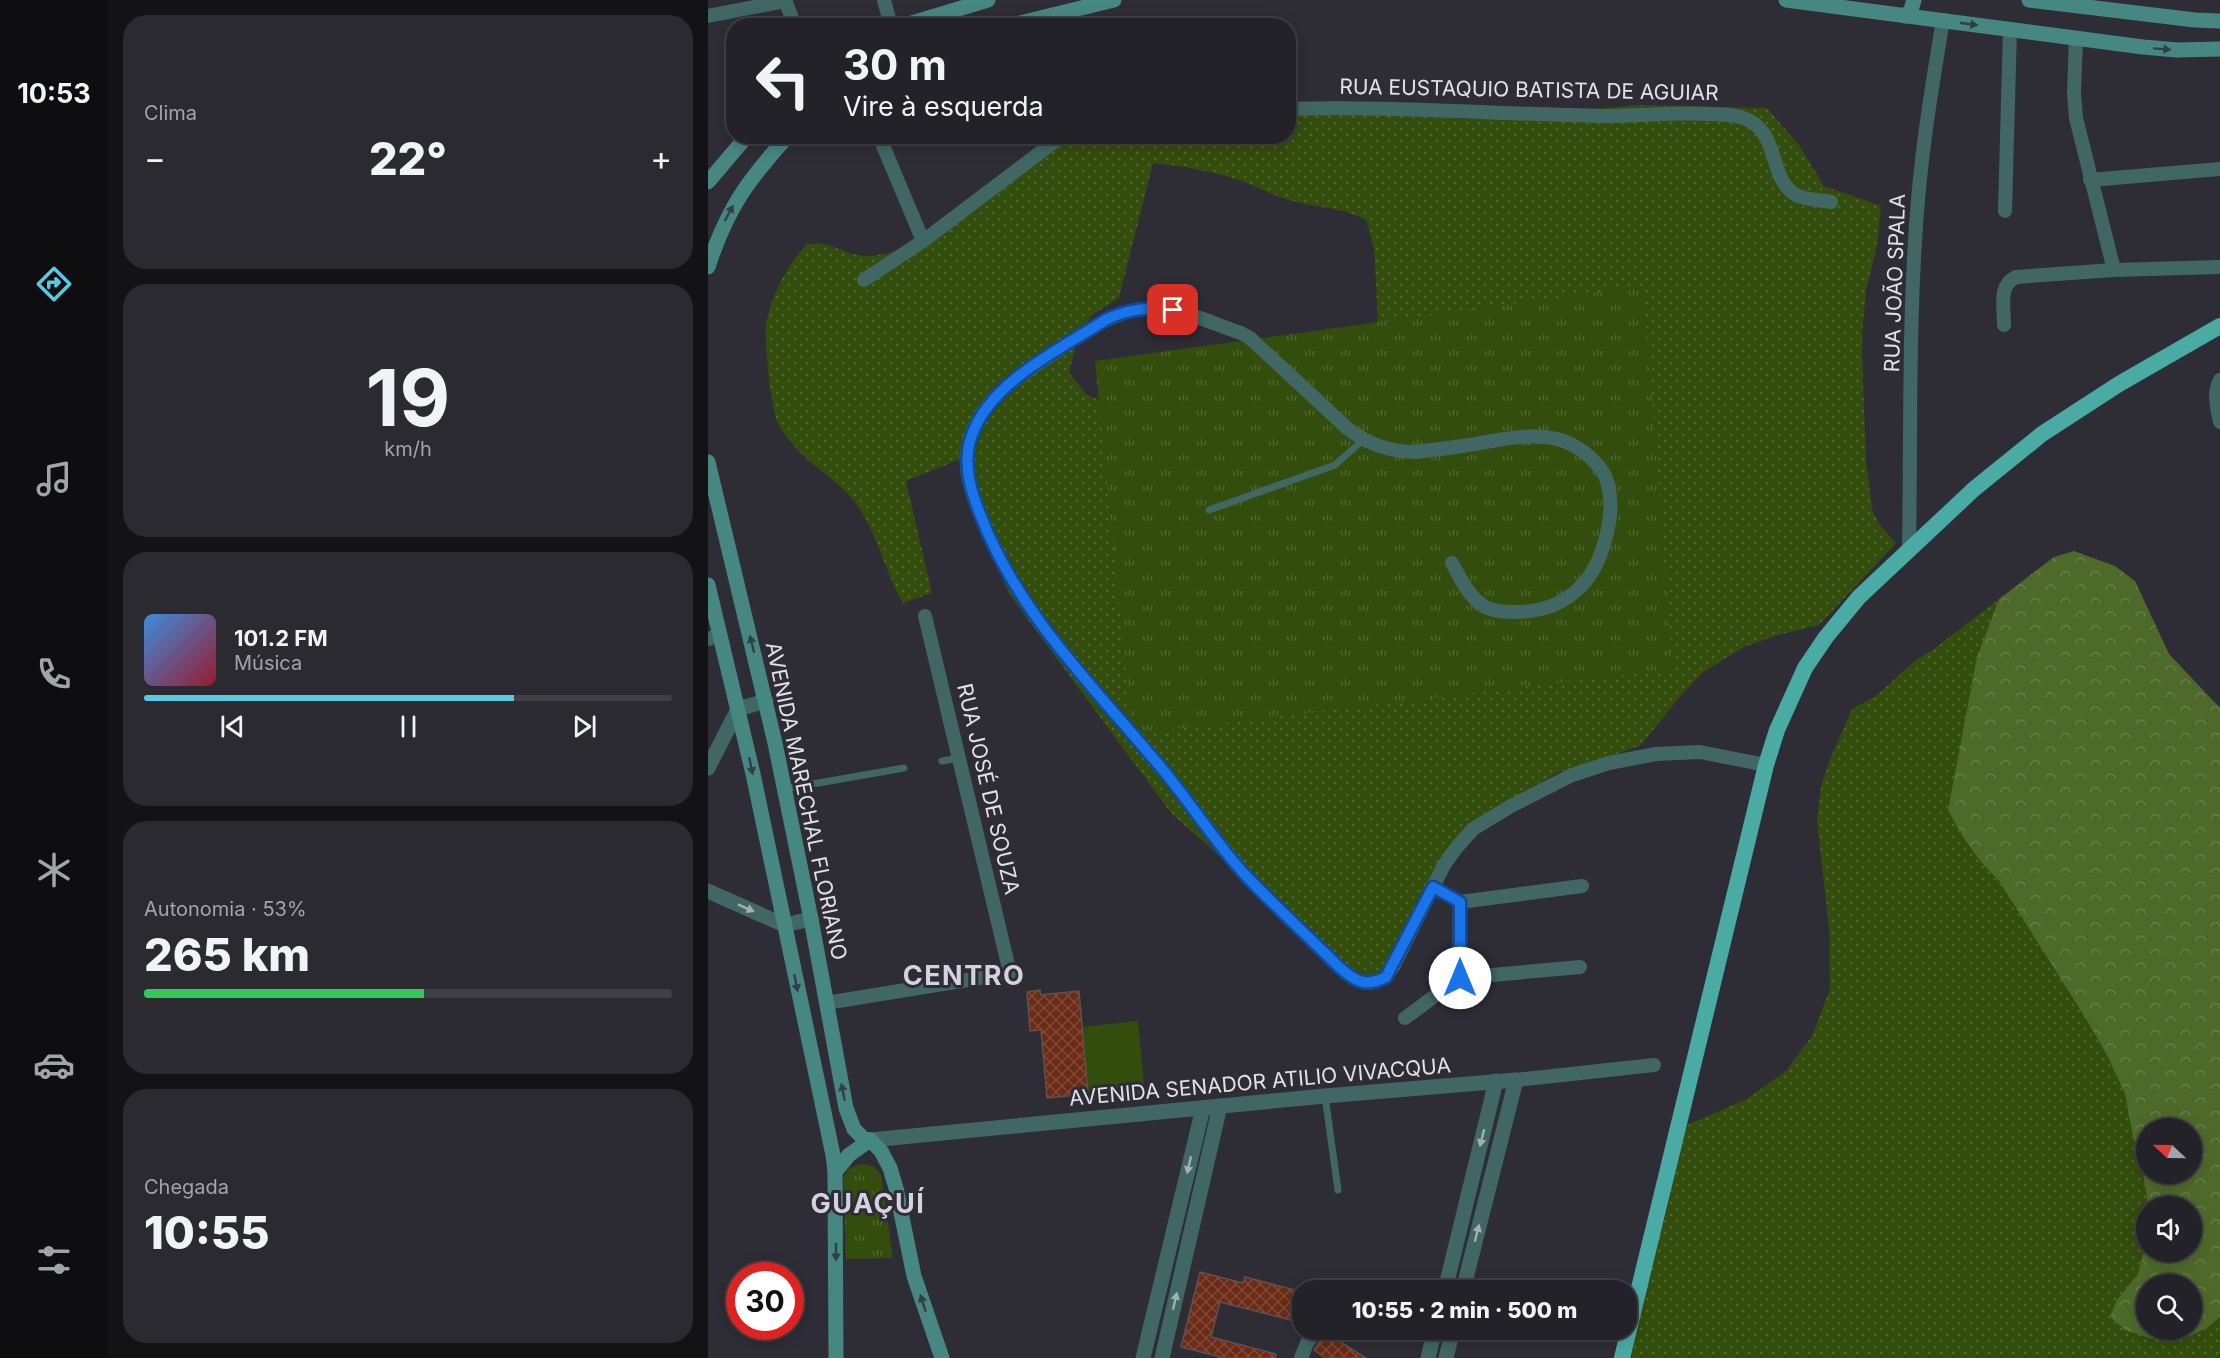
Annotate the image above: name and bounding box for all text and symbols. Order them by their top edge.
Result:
one-way arrow [1959,19,1978,28]
text: 30 m [843,39,947,90]
icon: left [744,42,822,120]
one-way arrow [2152,44,2171,53]
street label: RUA EUSTAQUIO BATISTA DE AGUIAR [1339,74,1719,105]
text: 10:53 [17,77,91,110]
text: Vire à esquerda [843,90,1044,123]
text: Clima [144,101,197,125]
text: 22° [369,131,447,186]
text: − [144,138,166,178]
text: + [650,138,672,178]
street label: RUA JOÃO SPALA [1878,193,1910,373]
one-way arrow [724,204,734,221]
icon: directions [33,263,75,305]
pin [1147,284,1198,335]
icon: arrive [1156,293,1189,326]
text: 19 [366,350,450,445]
text: km/h [384,437,432,461]
icon: music [33,458,75,500]
text: 101.2 FM [234,625,328,651]
one-way arrow [746,635,756,653]
street label: AVENIDA MARECHAL FLORIANO [761,640,852,962]
text: Música [234,651,302,675]
icon: phone [33,653,75,695]
street label: RUA JOSÉ DE SOUZA [952,681,1026,897]
icon: previous [216,710,249,743]
icon: pause [392,710,425,743]
icon: next [568,710,601,743]
one-way arrow [747,757,756,776]
icon: climate [33,849,75,891]
text: Autonomia · 53% [144,897,307,921]
one-way arrow [737,904,755,914]
text: 265 km [144,927,310,982]
position arrow [1428,946,1492,1010]
district label: CENTRO [903,959,1025,992]
one-way arrow [791,973,801,992]
icon: car [33,1044,75,1086]
street label: AVENIDA SENADOR ATILIO VIVACQUA [1068,1052,1452,1111]
one-way arrow [838,1083,847,1102]
north arrow [2136,1118,2202,1184]
map controls [2136,1118,2202,1340]
one-way arrow [1476,1129,1486,1147]
one-way arrow [1184,1155,1194,1174]
text: Chegada [144,1175,229,1199]
district label: GUAÇUÍ [811,1187,925,1220]
button: sound [2136,1196,2202,1262]
text: 10:55 [144,1205,270,1260]
one-way arrow [1473,1224,1482,1242]
icon: filters [33,1239,75,1281]
one-way arrow [831,1242,840,1261]
speed limit sign: 30 [726,1262,804,1340]
button: search [2136,1274,2202,1340]
one-way arrow [1171,1291,1180,1310]
one-way arrow [918,1294,927,1312]
text: 10:55 · 2 min · 500 m [1352,1297,1577,1323]

